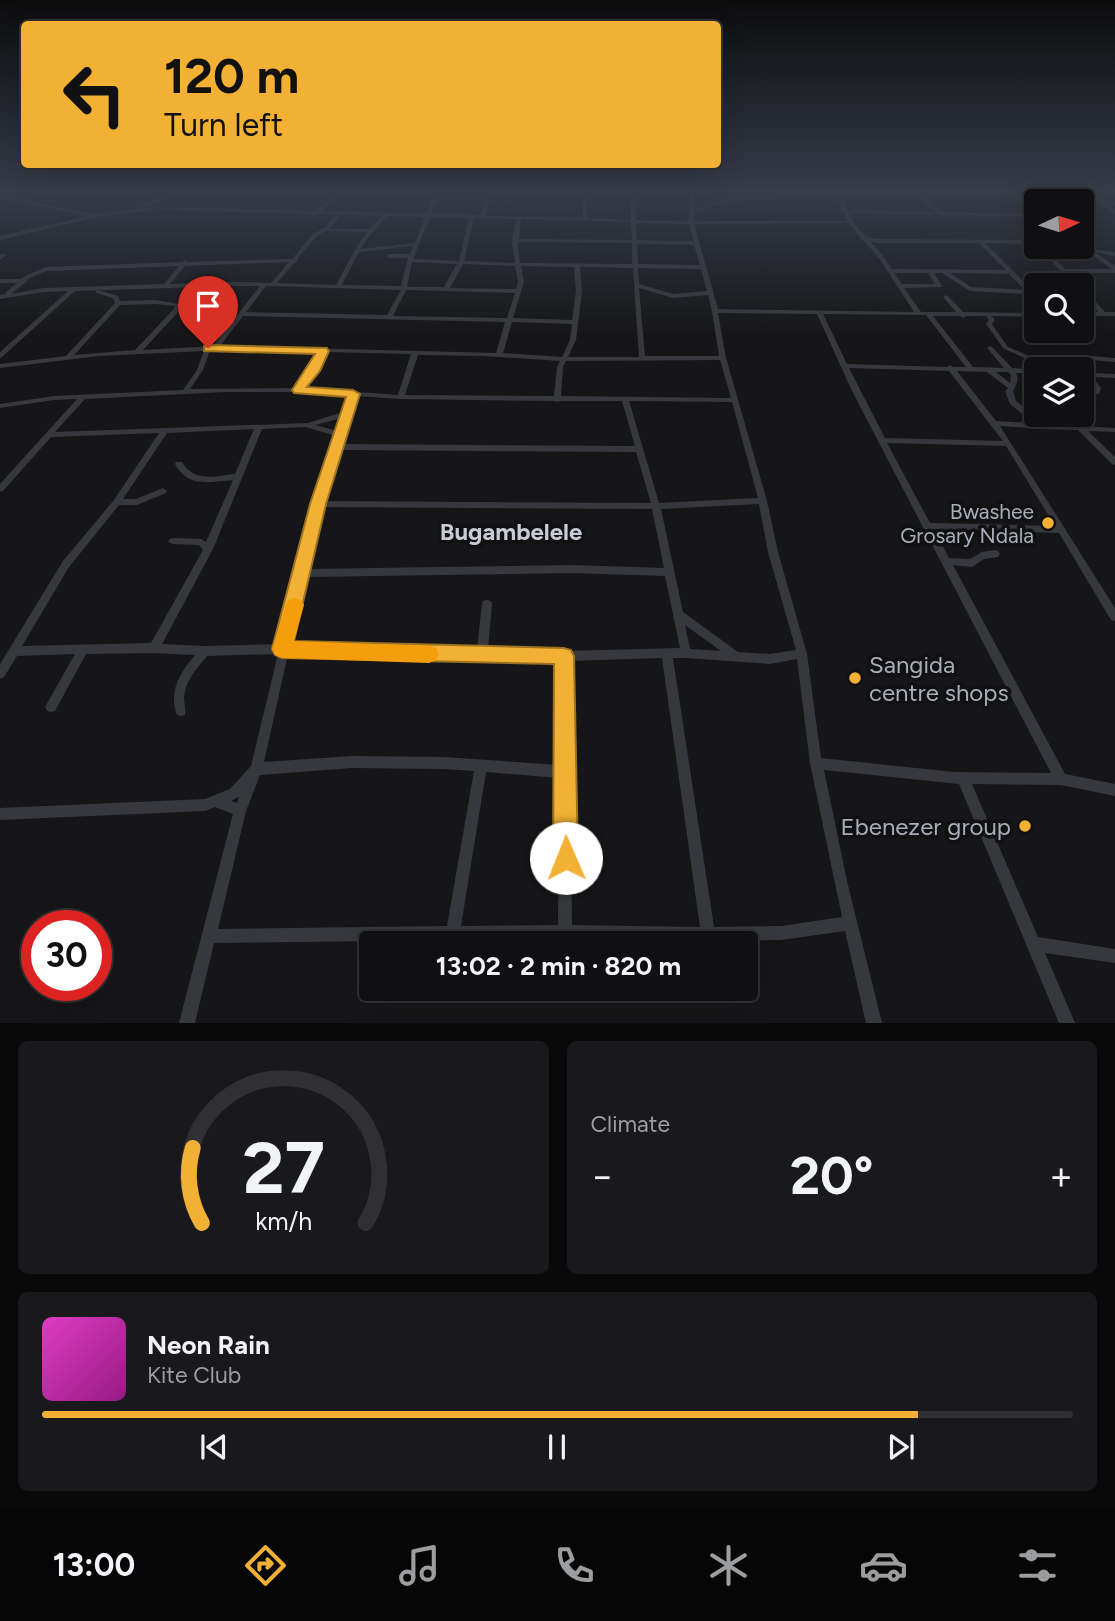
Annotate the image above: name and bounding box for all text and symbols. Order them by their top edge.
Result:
text: 120 m [164,46,299,105]
icon: left [49,49,140,140]
text: Turn left [164,106,283,144]
north arrow [1024,189,1094,259]
map controls [1024,189,1094,427]
button: search [1024,273,1094,343]
pin [178,276,238,348]
icon: arrive [189,287,227,325]
button: layers [1024,357,1094,427]
place label: Bwashee Grosary Ndala [900,499,1034,548]
marker: Bwashee Grosary Ndala [1040,515,1056,531]
district label: Bugambelele [440,517,582,546]
place label: Sangida centre shops [869,650,1009,707]
marker: Sangida centre shops [847,670,863,686]
place label: Ebenezer group [841,812,1011,841]
marker: Ebenezer group [1017,818,1033,834]
position arrow [529,821,603,895]
speed limit sign: 30 [21,910,112,1001]
text: 13:02 · 2 min · 820 m [436,950,681,982]
text: Climate [591,1110,670,1138]
text: 27 [242,1125,325,1212]
text: 20° [790,1145,873,1207]
text: − [591,1153,614,1199]
text: + [1049,1153,1073,1199]
text: km/h [255,1206,312,1236]
text: Neon Rain [147,1329,270,1361]
text: Kite Club [147,1361,241,1389]
icon: previous [195,1428,233,1466]
icon: pause [538,1428,576,1466]
icon: next [882,1428,920,1466]
icon: directions [241,1541,290,1590]
icon: music [395,1541,444,1590]
icon: phone [550,1541,599,1590]
icon: climate [704,1541,753,1590]
icon: car [859,1541,908,1590]
icon: filters [1013,1541,1062,1590]
text: 13:00 [53,1546,135,1584]

